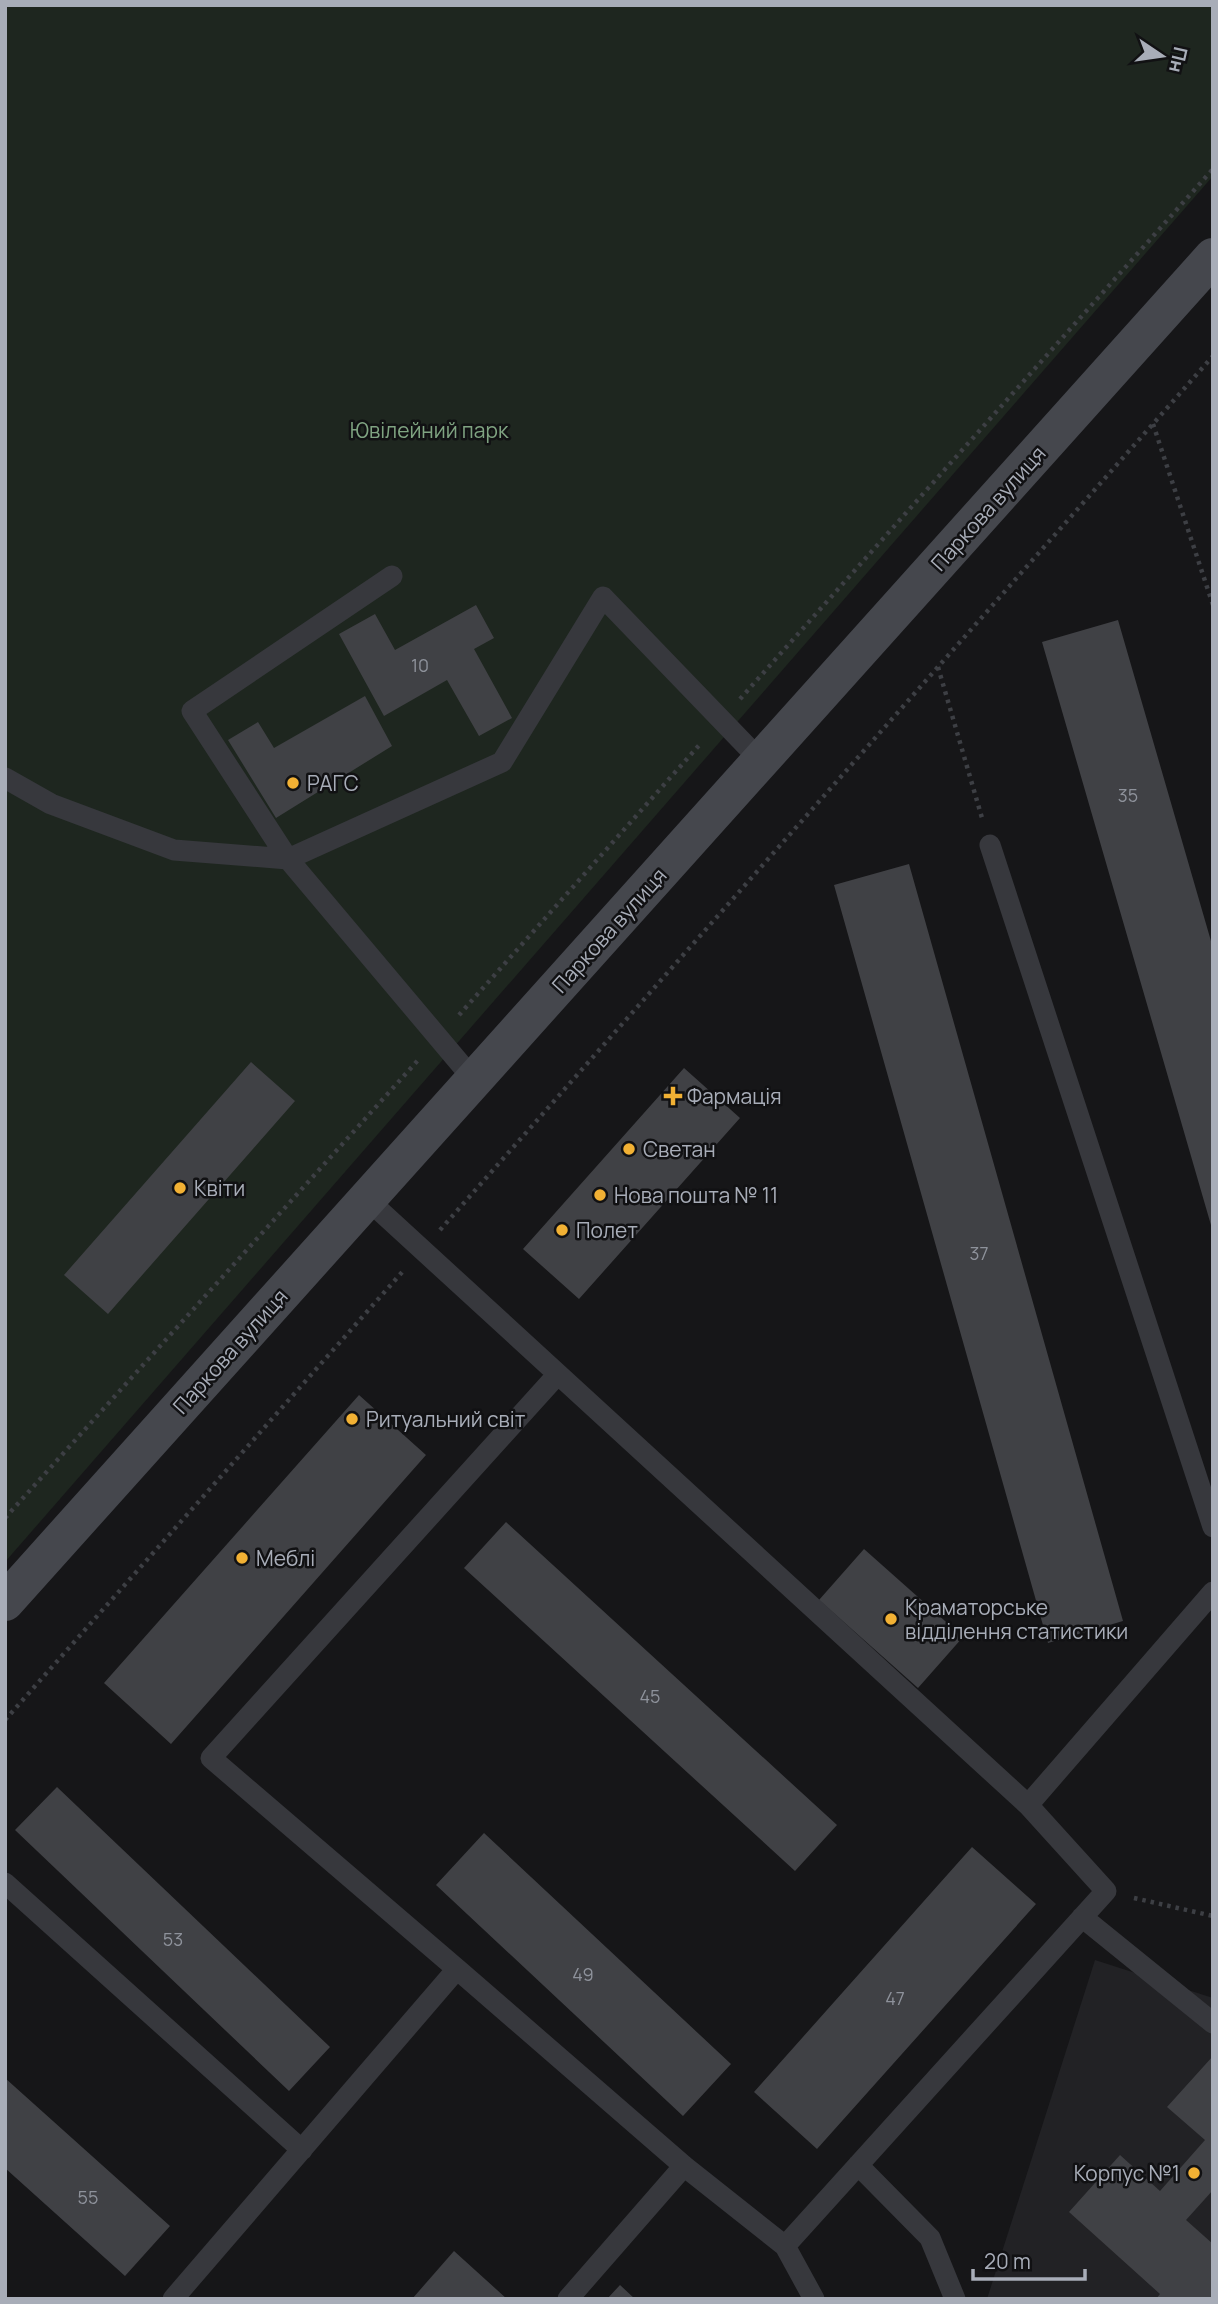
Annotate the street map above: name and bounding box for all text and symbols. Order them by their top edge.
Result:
north arrow [1127,21,1197,91]
text: Пн [1163,44,1194,75]
park label: Ювілейний парк [350,416,509,444]
street label: Паркова вулиця [924,440,1052,576]
house number: 10 [411,653,429,677]
place label: РАГС [307,769,359,797]
marker: РАГС [285,775,301,791]
house number: 35 [1118,783,1138,807]
street label: Паркова вулиця [545,862,673,998]
place label: Фармація [687,1082,782,1110]
marker: Фармація [665,1088,681,1104]
place label: Светан [643,1135,716,1163]
marker: Светан [621,1141,637,1157]
place label: Квіти [194,1174,245,1202]
marker: Квіти [172,1180,188,1196]
place label: Нова пошта № 11 [614,1181,778,1209]
marker: Нова пошта № 11 [592,1187,608,1203]
place label: Полет [576,1216,638,1244]
marker: Полет [554,1222,570,1238]
house number: 37 [970,1241,989,1265]
street label: Паркова вулиця [166,1283,294,1419]
place label: Ритуальний світ [366,1405,526,1433]
marker: Ритуальний світ [344,1411,360,1427]
place label: Меблі [256,1544,315,1572]
marker: Меблі [234,1550,250,1566]
place label: Краматорське відділення статистики [905,1593,1128,1645]
marker: Краматорське відділення статистики [883,1611,899,1627]
house number: 45 [639,1684,661,1708]
house number: 53 [163,1927,183,1951]
house number: 49 [572,1962,594,1986]
house number: 47 [885,1986,905,2010]
place label: Корпус №1 [1074,2159,1180,2187]
marker: Корпус №1 [1186,2165,1202,2181]
house number: 55 [78,2185,98,2209]
scale bar [973,2238,1085,2282]
text: 20 m [984,2247,1031,2275]

